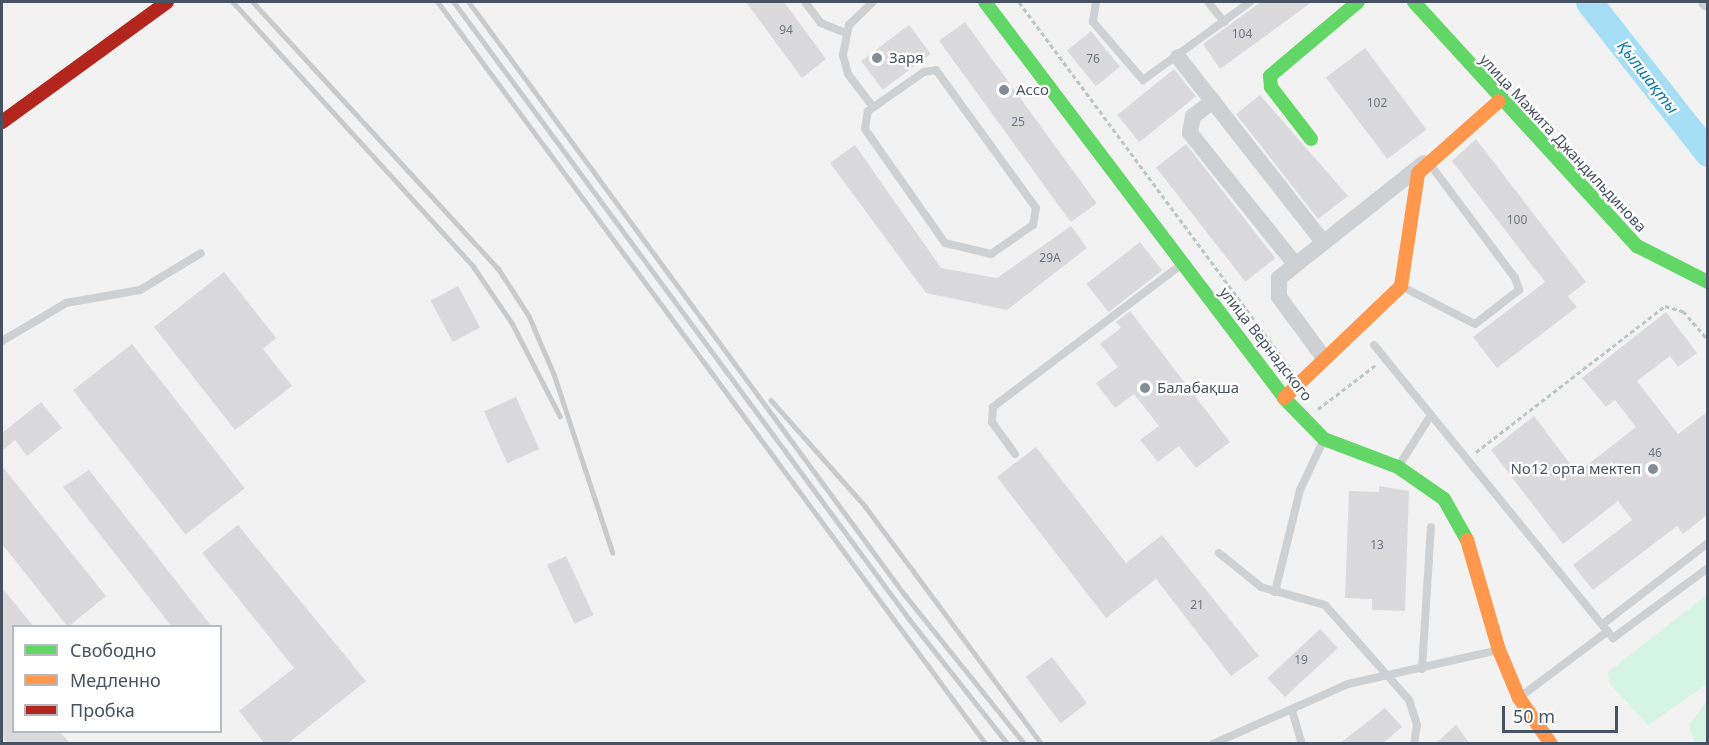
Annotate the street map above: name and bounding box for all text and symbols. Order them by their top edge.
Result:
house number: 94 [779,23,793,37]
house number: 104 [1232,27,1252,41]
water label: Қылшақты [1614,37,1682,117]
place label: Заря [889,49,924,67]
street label: улица Мажита Джандильдинова [1476,50,1650,236]
marker: Заря [870,51,884,65]
house number: 76 [1086,52,1100,66]
place label: Ассо [1016,81,1049,99]
marker: Ассо [997,83,1011,97]
house number: 102 [1367,96,1387,110]
house number: 25 [1011,115,1025,129]
house number: 100 [1507,213,1527,227]
house number: 29А [1039,251,1061,265]
street label: улица Вернадского [1216,283,1316,405]
place label: Балабақша [1157,379,1239,397]
marker: Балабақша [1138,381,1152,395]
house number: 46 [1648,446,1662,460]
place label: No12 орта мектеп [1510,460,1641,478]
marker: No12 орта мектеп [1646,462,1660,476]
house number: 13 [1370,538,1384,552]
house number: 21 [1190,598,1204,612]
legend [12,625,222,733]
text: Свободно [70,638,156,662]
house number: 19 [1294,653,1308,667]
text: Медленно [70,668,161,692]
scale bar [1505,694,1620,732]
text: Пробка [70,698,135,722]
text: 50 m [1513,704,1555,728]

